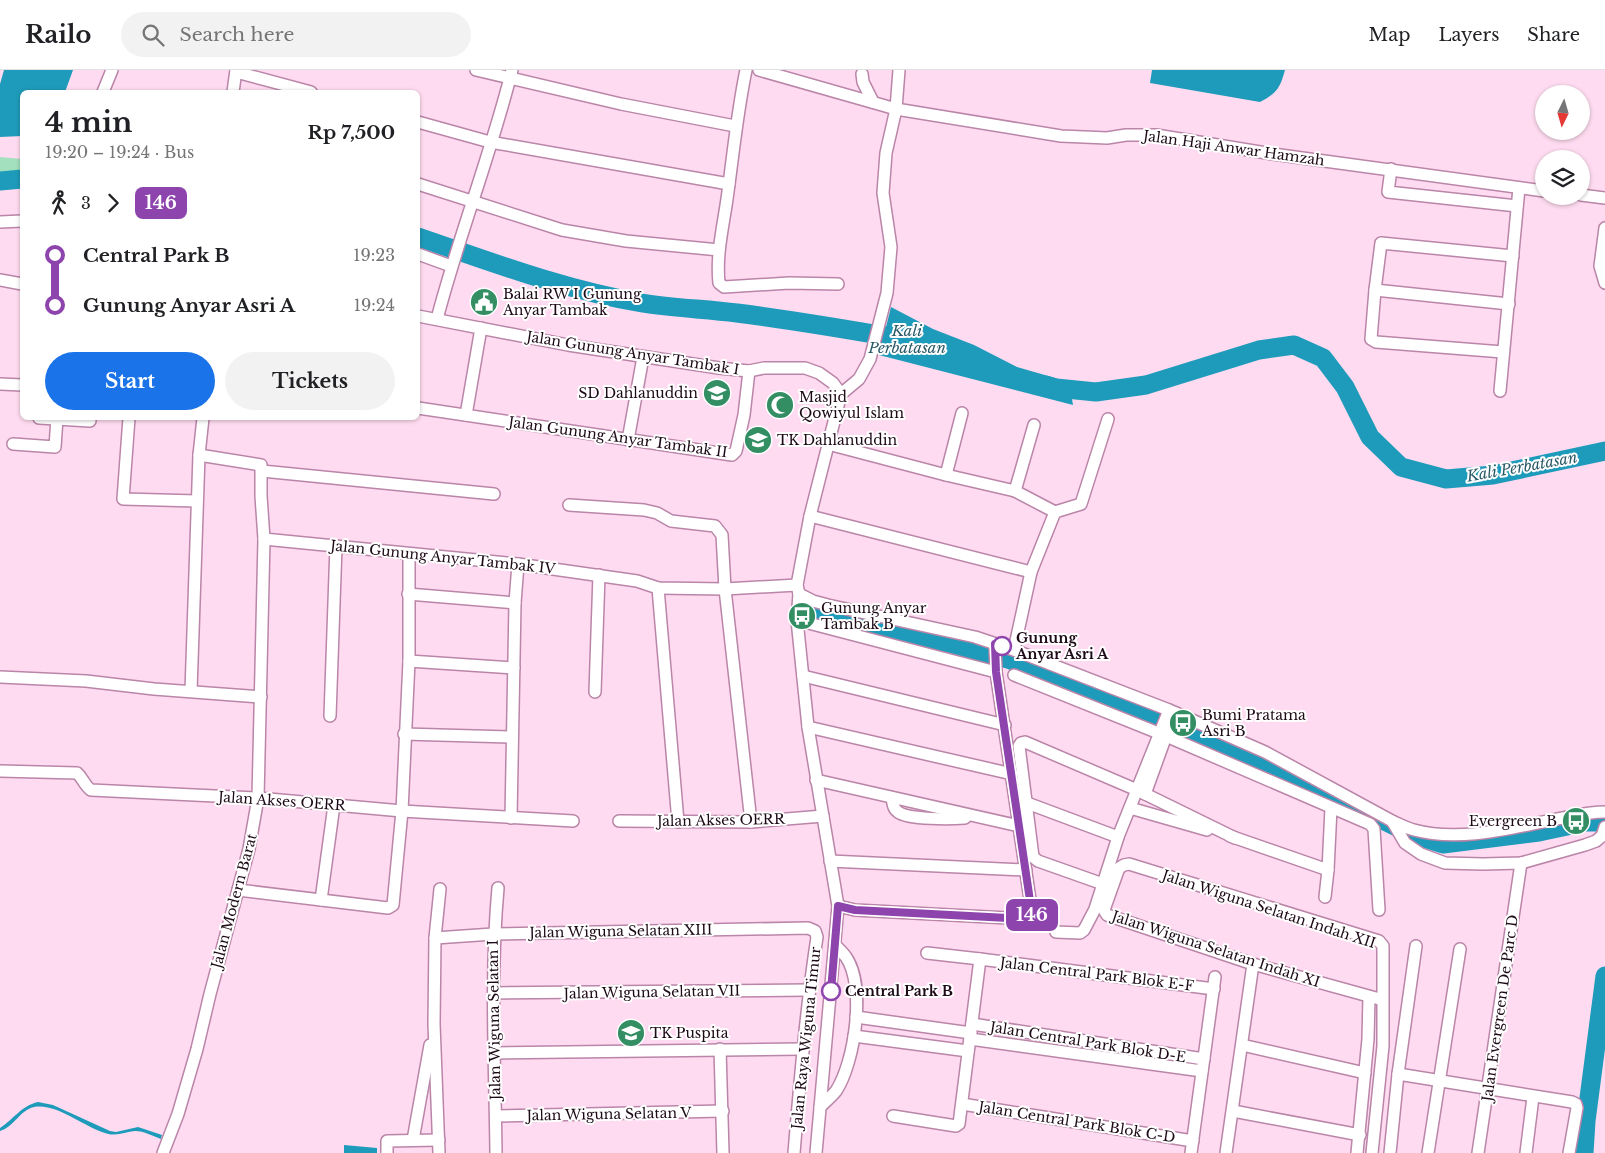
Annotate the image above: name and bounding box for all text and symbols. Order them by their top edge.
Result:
search box [121,12,471,57]
text: Railo [25,20,91,49]
icon: search [139,21,167,49]
text: Search here [179,23,294,46]
text: Map [1369,24,1410,46]
text: Layers [1438,24,1499,46]
text: Share [1527,24,1580,46]
north arrow [1535,85,1590,140]
map controls [1535,85,1590,205]
text: 4 min [45,105,132,140]
text: Rp 7,500 [308,121,395,144]
street label: Jalan Haji Anwar Hamzah [1140,126,1326,170]
text: 19:20 – 19:24 · Bus [45,142,194,162]
button: layers [1535,150,1590,205]
icon: walk [45,189,73,217]
icon: forward [99,189,127,217]
text: 146 [145,192,177,214]
text: 3 [81,193,91,213]
text: Central Park B [83,244,229,267]
text: 19:23 [353,245,395,265]
place label: Balai RW I Gunung Anyar Tambak [502,285,642,319]
public building icon: Balai RW I Gunung Anyar Tambak [469,287,499,317]
text: Gunung Anyar Asri A [83,294,295,317]
text: 19:24 [354,295,395,315]
water label: Kali Perbatasan [867,321,946,357]
street label: Jalan Gunung Anyar Tambak I [523,327,741,379]
button: Start [45,352,215,410]
button: Tickets [225,352,395,410]
school or university icon: SD Dahlanuddin [702,378,732,408]
place label: SD Dahlanuddin [578,384,698,402]
place label: Masjid Qowiyul Islam [799,388,904,422]
mosque icon: Masjid Qowiyul Islam [765,390,795,420]
street label: Jalan Gunung Anyar Tambak II [505,412,729,461]
school or university icon: TK Dahlanuddin [743,425,773,455]
place label: TK Dahlanuddin [777,431,898,449]
water label: Kali Perbatasan [1464,447,1579,486]
street label: Jalan Gunung Anyar Tambak IV [328,536,557,578]
place label: Gunung Anyar Tambak B [821,599,927,633]
bus stop icon: Gunung Anyar Tambak B [787,601,817,631]
place label: Gunung Anyar Asri A [1015,629,1109,663]
marker: Gunung Anyar Asri A [992,636,1012,656]
place label: Bumi Pratama Asri B [1201,706,1306,740]
bus stop icon: Bumi Pratama Asri B [1168,708,1198,738]
street label: Jalan Akses OERR [216,787,347,814]
bus stop icon: Evergreen B [1561,806,1591,836]
street label: Jalan Akses OERR [655,810,786,830]
place label: Evergreen B [1469,812,1557,830]
street label: Jalan Modern Barat [207,831,261,972]
street label: Jalan Wiguna Selatan Indah XII [1160,866,1378,952]
line badge: 146 [1003,899,1061,931]
text: 146 [1016,904,1048,926]
street label: Jalan Wiguna Selatan Indah XI [1109,907,1323,991]
street label: Jalan Evergreen De Parc D [1478,914,1522,1104]
street label: Jalan Wiguna Selatan XIII [527,920,713,942]
street label: Jalan Wiguna Selatan I [484,940,504,1102]
street label: Jalan Raya Wiguna Timur [787,945,825,1132]
street label: Jalan Central Park Blok E-F [997,953,1196,995]
street label: Jalan Wiguna Selatan VII [562,981,741,1003]
marker: Central Park B [821,981,841,1001]
place label: Central Park B [845,982,953,1000]
street label: Jalan Central Park Blok D-E [987,1017,1187,1066]
school or university icon: TK Puspita [616,1018,646,1048]
place label: TK Puspita [650,1024,729,1042]
street label: Jalan Central Park Blok C-D [975,1097,1177,1146]
street label: Jalan Wiguna Selatan V [524,1104,693,1124]

